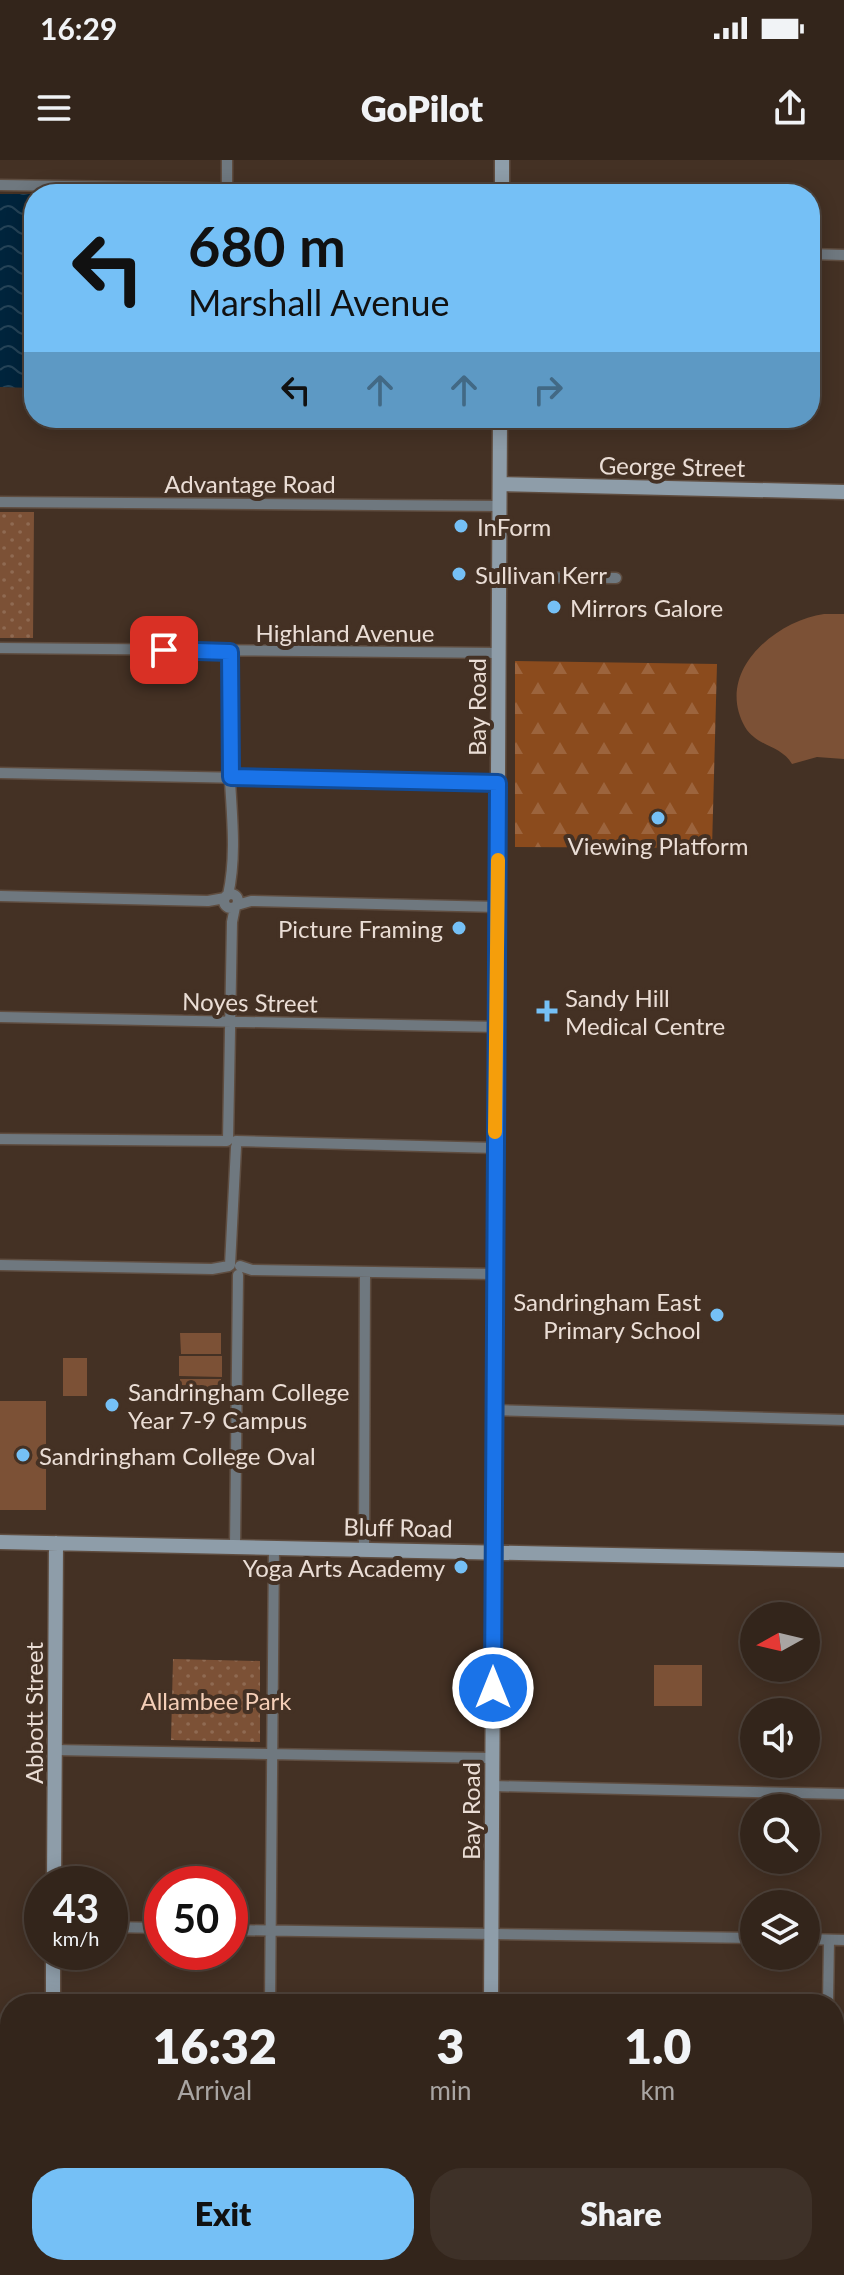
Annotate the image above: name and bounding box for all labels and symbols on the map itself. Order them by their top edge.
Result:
street label: George Street [599,450,746,482]
street label: Advantage Road [164,469,336,498]
place label: InForm [477,512,551,541]
marker: InForm [452,517,470,535]
place label: Sullivan Kerr [475,560,607,589]
marker: Sullivan Kerr [450,565,468,583]
place label: Mirrors Galore [570,593,723,622]
marker: Mirrors Galore [545,598,563,616]
pin [130,616,198,684]
street label: Highland Avenue [256,618,435,647]
street label: Bay Road [462,658,491,756]
marker: Viewing Platform [649,809,667,827]
place label: Viewing Platform [567,831,749,860]
place label: Picture Framing [278,914,443,943]
marker: Picture Framing [450,919,468,937]
place label: Sandy Hill Medical Centre [565,983,725,1040]
street label: Noyes Street [182,986,318,1018]
marker: Sandy Hill Medical Centre [536,1000,558,1022]
place label: Sandringham East Primary School [513,1287,701,1344]
marker: Sandringham East Primary School [708,1306,726,1324]
place label: Sandringham College Year 7-9 Campus [128,1377,350,1434]
marker: Sandringham College Year 7-9 Campus [103,1396,121,1414]
place label: Sandringham College Oval [39,1441,316,1470]
marker: Sandringham College Oval [14,1446,32,1464]
street label: Bluff Road [343,1512,453,1542]
place label: Yoga Arts Academy [243,1553,446,1582]
marker: Yoga Arts Academy [452,1558,470,1576]
north arrow [740,1602,820,1682]
street label: Abbott Street [19,1642,48,1784]
position arrow [451,1646,535,1730]
park label: Allambee Park [140,1686,292,1715]
street label: Bay Road [456,1762,485,1860]
speed limit sign: 50 [144,1866,248,1970]

